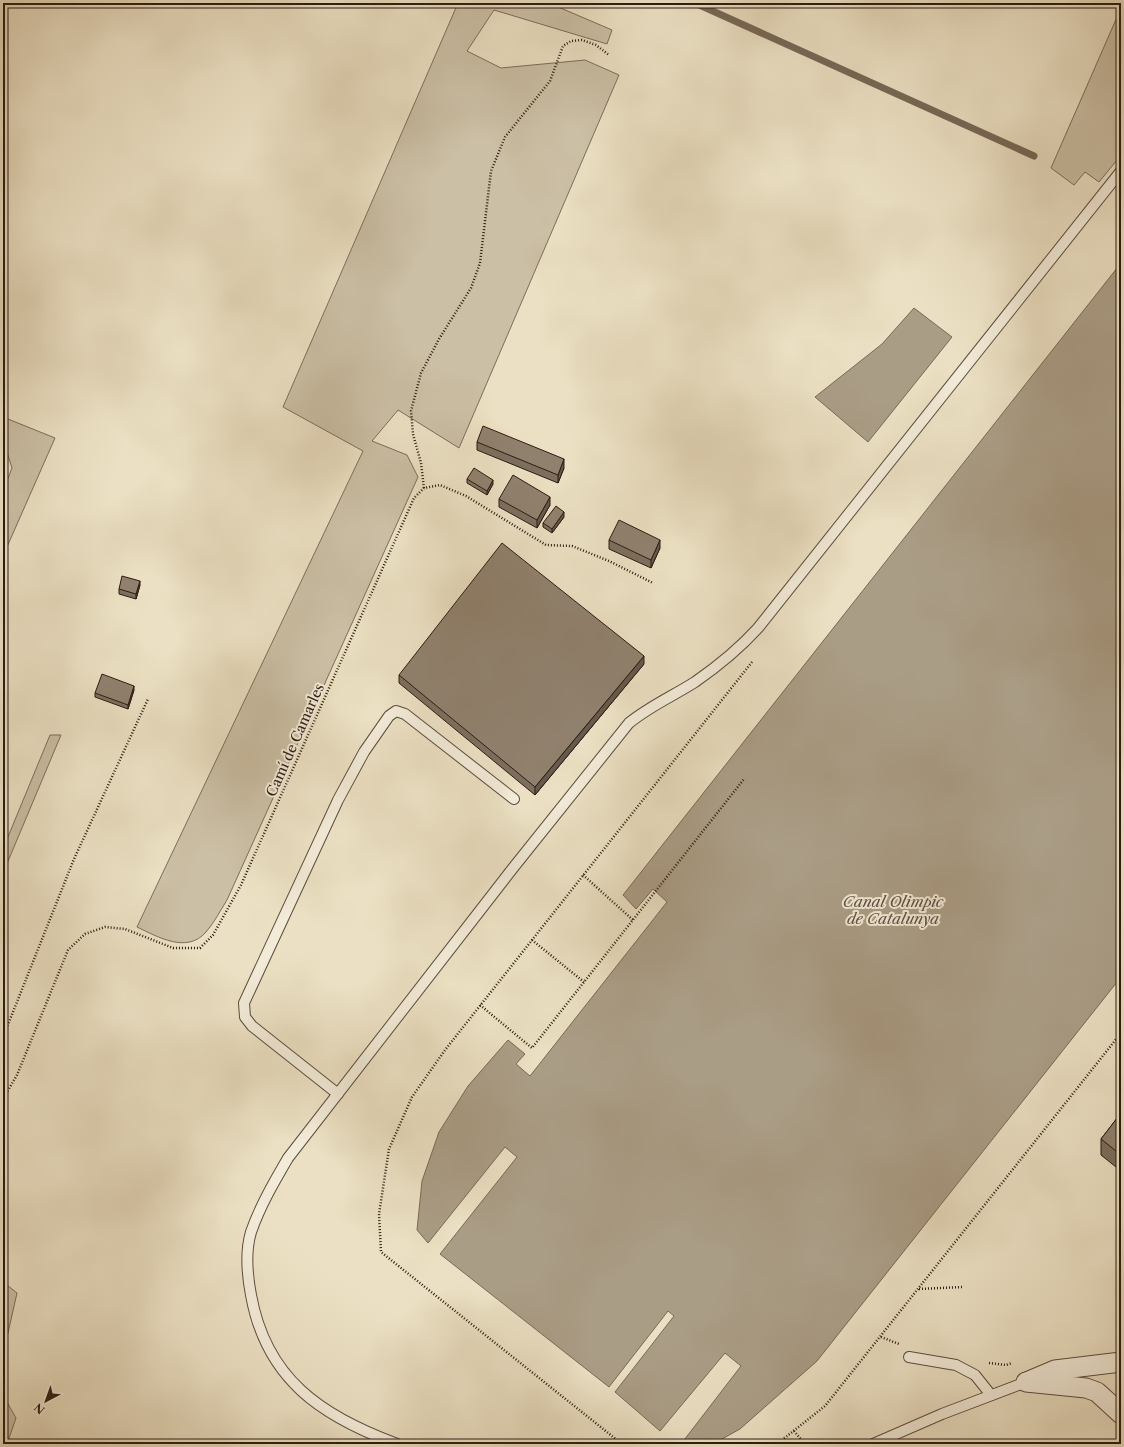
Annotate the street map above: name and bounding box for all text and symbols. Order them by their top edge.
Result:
street label: Camí de Camarles [262,681,328,799]
water label: Canal Olimpic de Catalunya [843,892,944,928]
north arrow [26,1381,66,1421]
text: N [31,1400,48,1417]

